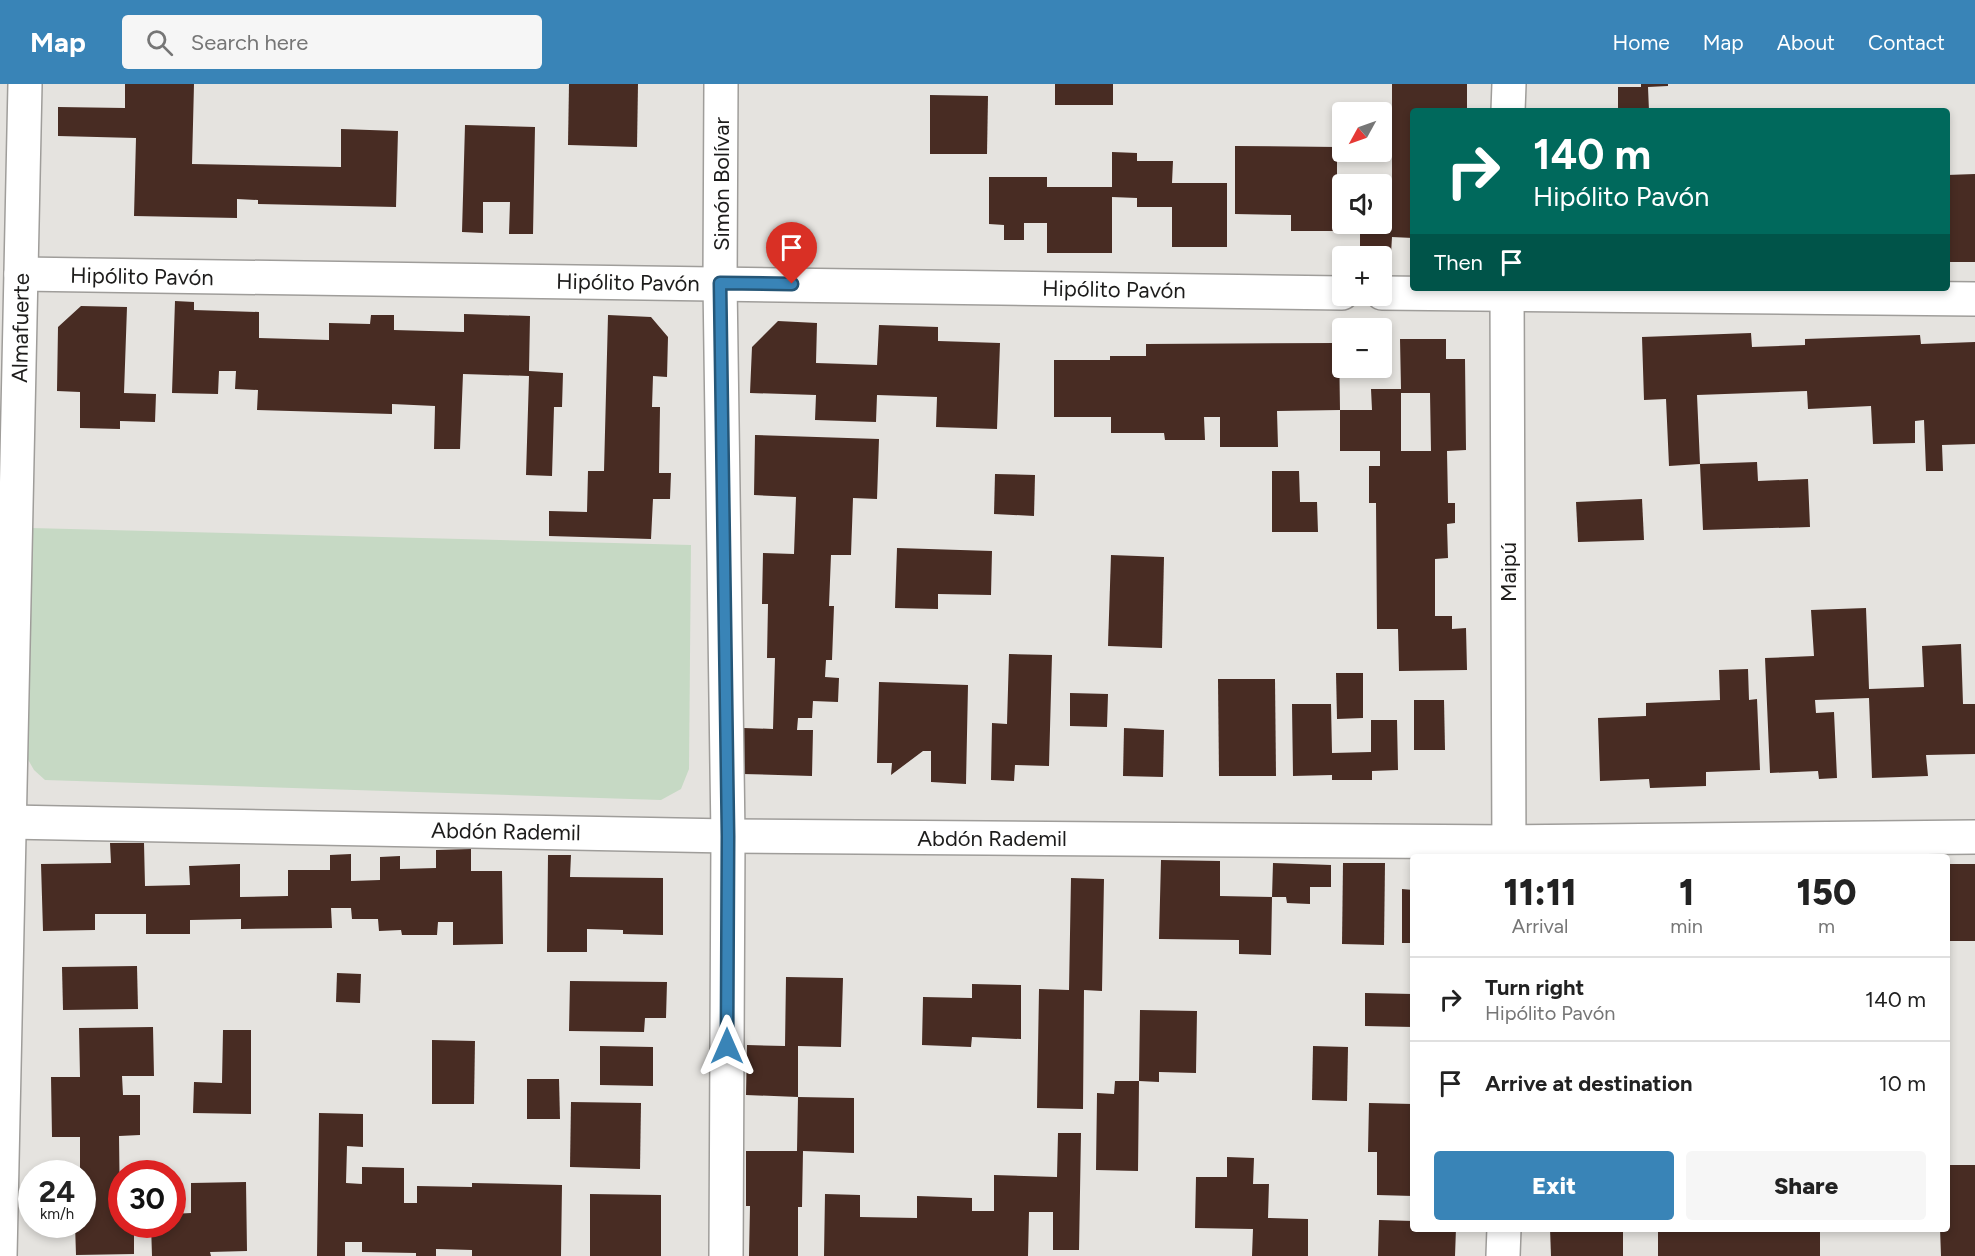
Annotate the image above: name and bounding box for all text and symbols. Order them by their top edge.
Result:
search box [122,15,542,69]
text: Map [30,25,86,59]
icon: search [143,26,176,59]
text: Search here [191,29,308,56]
text: Home [1613,30,1670,55]
text: Map [1703,30,1744,55]
text: About [1777,30,1835,55]
text: Contact [1868,30,1945,55]
north arrow [1332,102,1392,162]
map controls [1332,102,1392,378]
street label: Simón Bolívar [708,117,735,251]
text: 140 m [1533,129,1651,180]
icon: right [1434,132,1512,210]
button: sound [1332,174,1392,234]
text: Hipólito Pavón [1533,180,1709,213]
pin [766,222,817,284]
icon: arrive [775,231,808,264]
button: + [1332,246,1392,306]
icon: arrive [1495,246,1528,279]
text: Then [1434,249,1483,276]
street label: Hipólito Pavón [70,262,214,291]
street label: Hipólito Pavón [556,268,700,297]
street label: Almafuerte [6,273,35,383]
street label: Hipólito Pavón [1042,275,1186,304]
button: − [1332,318,1392,378]
street label: Maipú [1495,542,1522,602]
street label: Abdón Rademil [431,817,581,846]
street label: Abdón Rademil [917,825,1067,852]
text: 11:11 [1504,871,1577,914]
text: 1 [1679,871,1694,914]
text: 150 [1797,871,1856,914]
text: Arrival [1512,914,1568,938]
text: min [1670,914,1703,938]
text: m [1818,914,1835,938]
text: Turn right [1485,974,1584,1001]
icon: right [1434,983,1467,1016]
text: 140 m [1865,986,1926,1013]
text: Hipólito Pavón [1485,1001,1616,1025]
position arrow [695,1014,759,1078]
icon: arrive [1434,1067,1467,1100]
text: Arrive at destination [1485,1070,1693,1097]
text: 10 m [1879,1070,1926,1097]
button: Exit [1434,1151,1674,1220]
button: Share [1686,1151,1926,1220]
speed limit sign: 30 [108,1160,186,1238]
text: 24 [39,1173,75,1210]
text: km/h [40,1205,74,1223]

